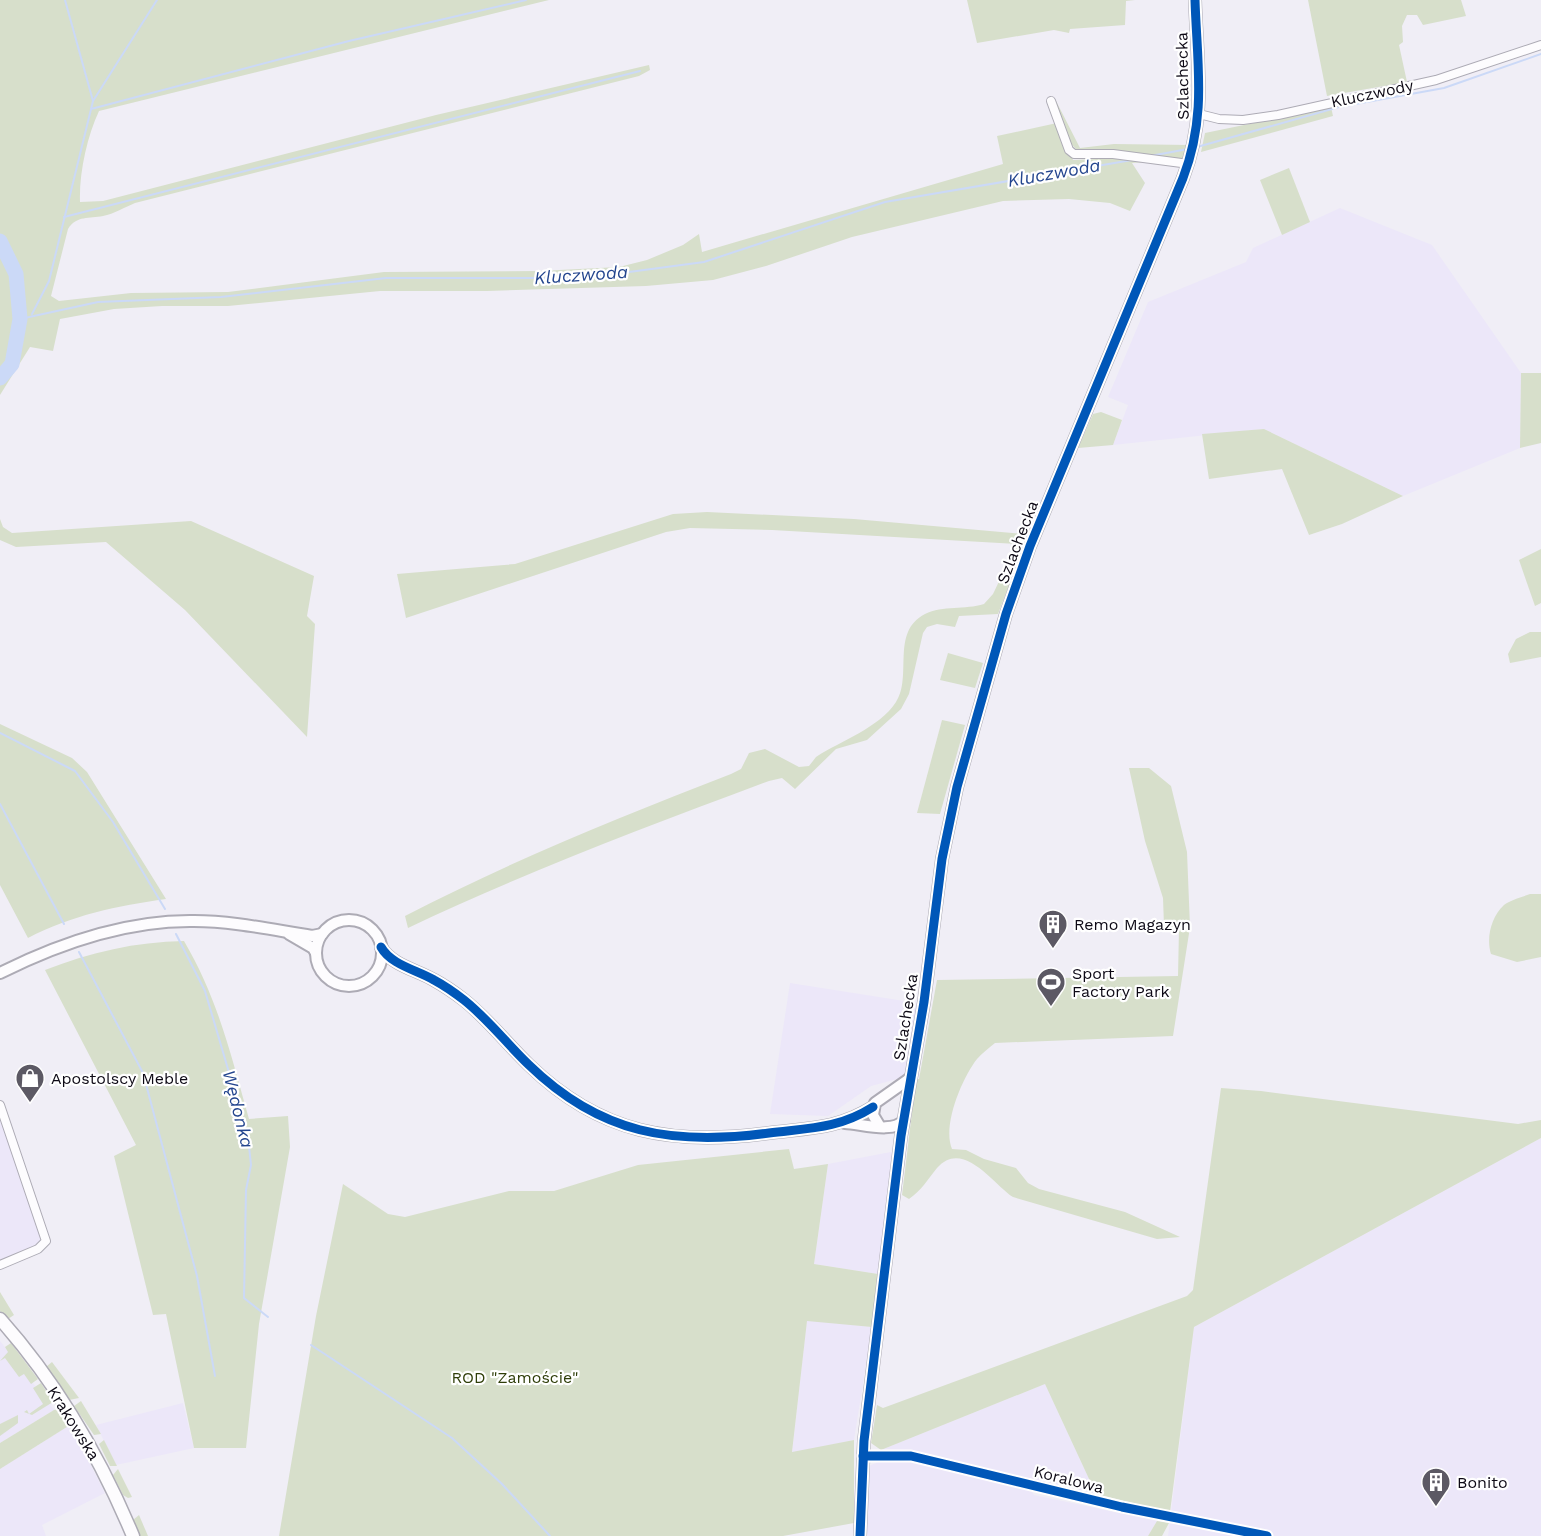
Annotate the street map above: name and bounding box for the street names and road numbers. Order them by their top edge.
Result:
street label: Szlachecka [1172,32,1193,120]
street label: Kluczwody [1329,75,1416,111]
street label: Szlachecka [993,498,1042,587]
street label: Szlachecka [889,972,922,1062]
street label: Krakowska [43,1383,104,1464]
street label: Koralowa [1032,1462,1106,1497]

